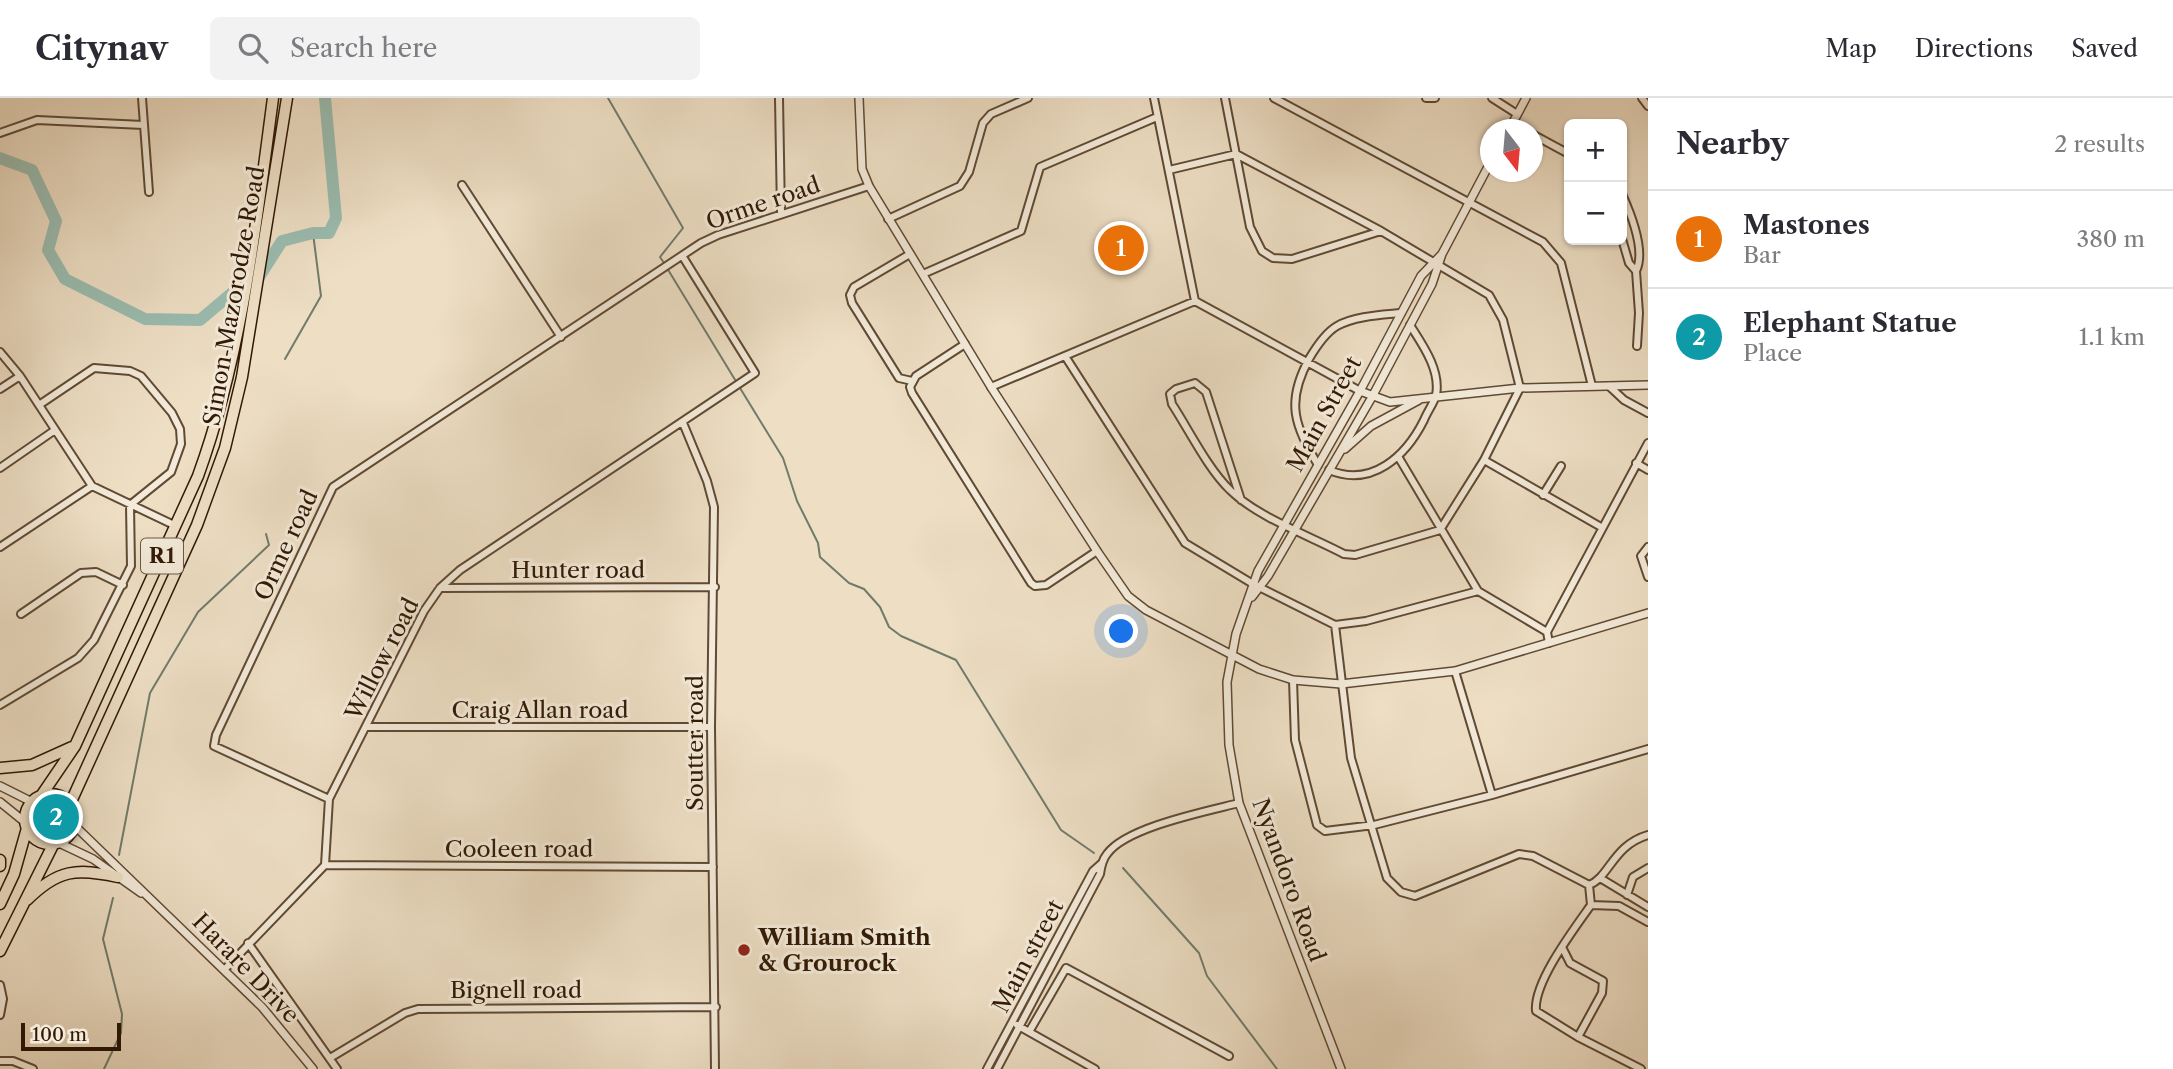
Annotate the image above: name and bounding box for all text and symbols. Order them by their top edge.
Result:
search box [210,17,700,80]
text: Citynav [35,28,168,69]
icon: search [234,29,272,67]
text: Search here [290,32,437,64]
text: Map [1825,34,1877,63]
text: Directions [1915,34,2033,63]
text: Saved [2071,34,2138,63]
north arrow [1480,119,1543,182]
map controls [1564,119,1627,245]
button: + [1564,119,1627,182]
text: Nearby [1676,125,1789,162]
text: 2 results [2054,130,2145,158]
street label: Simon Mazorodze Road [197,164,271,428]
street label: Orme road [702,170,824,236]
button: − [1564,182,1627,245]
text: Mastones [1743,209,1870,241]
pin: 1 [1098,222,1144,274]
text: 1 [1694,225,1704,253]
text: 380 m [2077,225,2145,253]
text: Bar [1743,241,1781,269]
text: Elephant Statue [1743,307,1957,339]
text: 2 [1692,323,1706,351]
text: 1.1 km [2079,323,2145,351]
text: Place [1743,339,1802,367]
street label: Main Street [1281,351,1367,477]
street label: Orme road [248,485,324,605]
road number: R1 [141,538,183,574]
street label: Hunter road [511,556,645,584]
street label: Willow road [339,593,425,726]
your location [1104,614,1138,648]
street label: Soutter road [681,675,709,811]
street label: Craig Allan road [452,696,628,724]
pin: 2 [33,791,79,843]
street label: Nyandoro Road [1246,795,1332,965]
street label: Cooleen road [445,835,593,863]
street label: Main street [987,895,1069,1017]
street label: Harare Drive [187,907,305,1029]
place label: William Smith & Grourock [757,923,931,977]
marker: William Smith & Grourock [736,942,752,958]
street label: Bignell road [450,976,582,1004]
scale bar [21,1020,121,1052]
text: 100 m [32,1023,87,1046]

